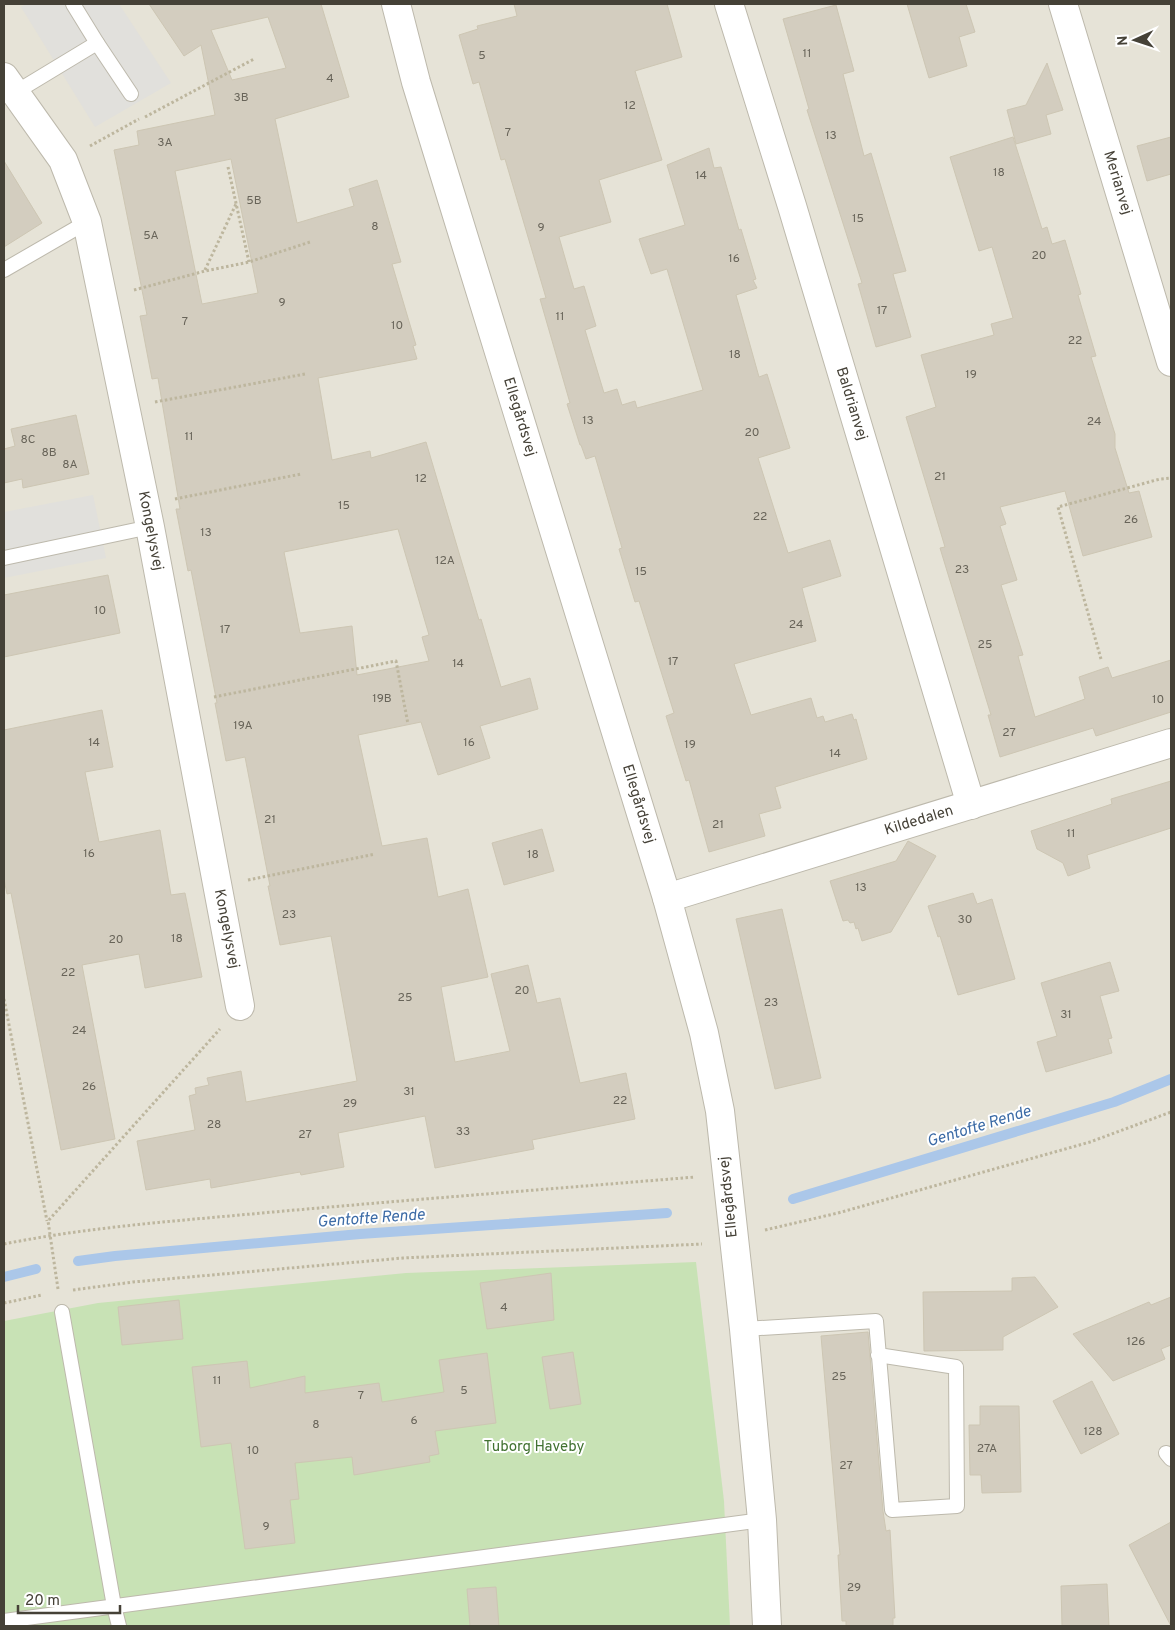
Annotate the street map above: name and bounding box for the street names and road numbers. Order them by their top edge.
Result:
street label: Merianvej [1098,149,1136,217]
street label: Baldrianvej [831,365,871,443]
street label: Ellegårdsvej [498,375,540,459]
street label: Kongelysvej [133,490,167,572]
street label: Ellegårdsvej [617,762,659,846]
street label: Kildedalen [882,801,956,841]
street label: Kongelysvej [209,888,243,970]
street label: Ellegårdsvej [715,1155,743,1239]

